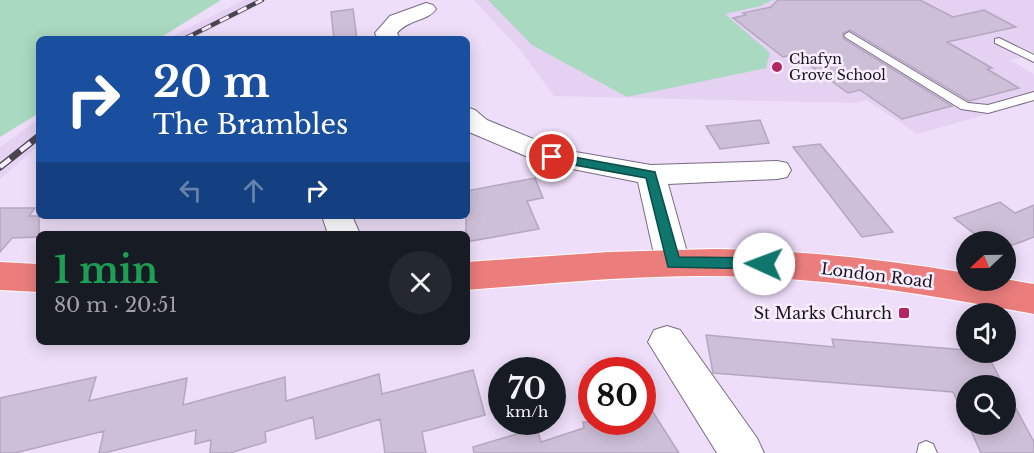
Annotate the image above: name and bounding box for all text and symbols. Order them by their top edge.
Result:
place label: Chafyn Grove School [789,50,886,84]
text: 20 m [153,56,270,108]
icon: right [54,60,132,138]
marker: Chafyn Grove School [770,60,784,74]
text: The Brambles [153,108,348,141]
pin [526,131,577,182]
icon: arrive [535,140,568,173]
icon: left [174,174,207,207]
icon: ahead [237,174,270,207]
icon: right [300,174,333,207]
north arrow [956,231,1016,291]
map controls [956,231,1016,435]
position arrow [732,232,796,296]
text: 1 min [54,248,158,293]
button: close [389,251,452,314]
street label: London Road [820,258,934,292]
text: 80 m · 20:51 [54,293,177,317]
place label: St Marks Church [754,303,892,323]
button: sound [956,303,1016,363]
marker: St Marks Church [897,306,911,320]
speed limit sign: 80 [578,357,656,435]
text: 70 [508,370,546,407]
button: search [956,375,1016,435]
text: km/h [506,402,548,421]

